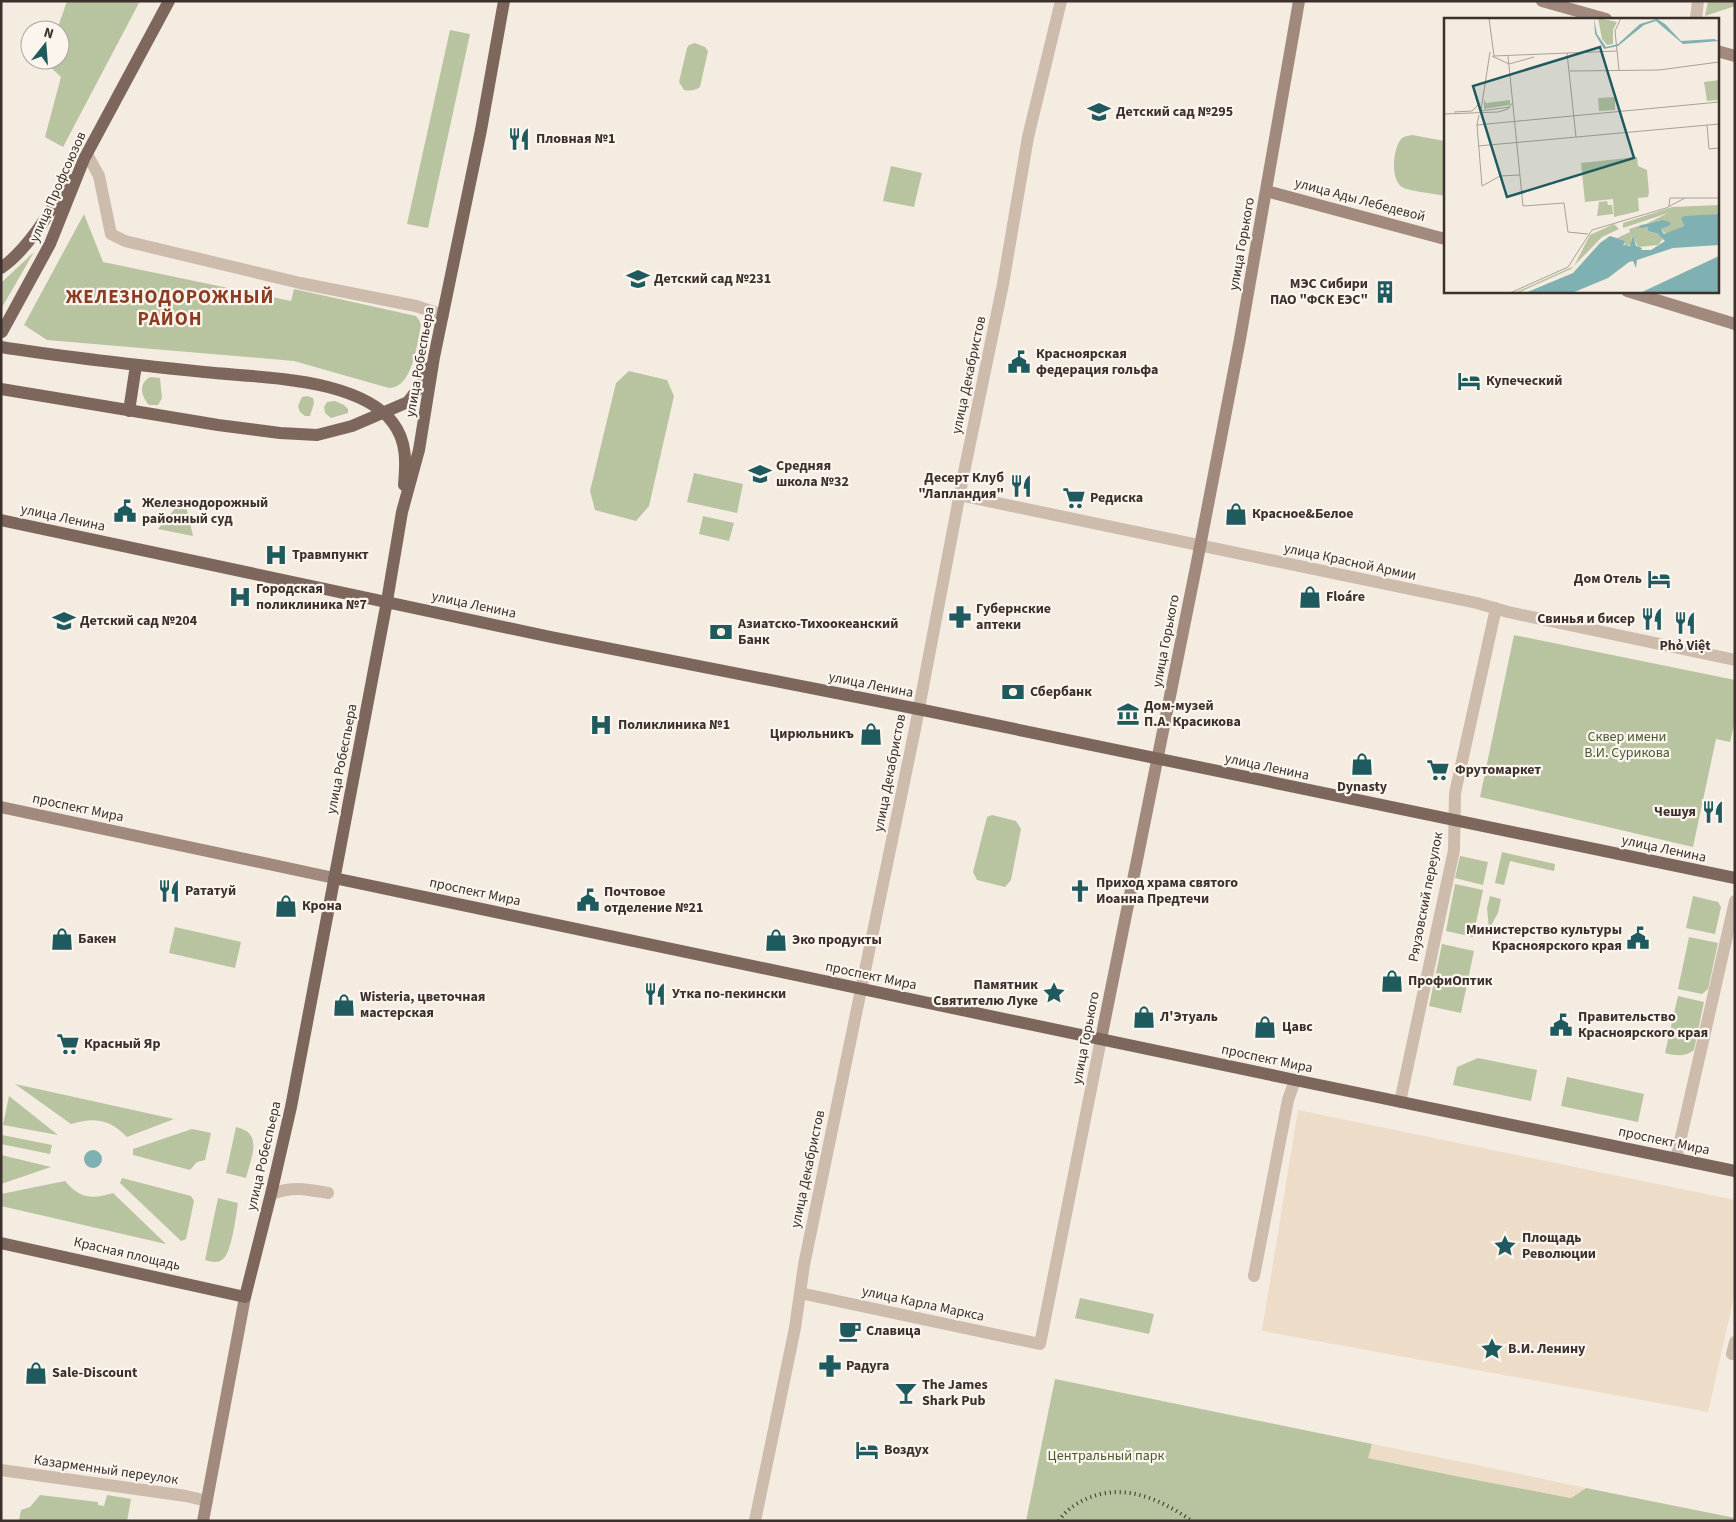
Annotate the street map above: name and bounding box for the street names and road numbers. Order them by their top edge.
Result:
street label: улица Профсоюзов [25,129,91,245]
street label: улица Ады Лебедевой [1292,173,1428,227]
street label: улица Горького [1224,196,1260,292]
street label: улица Робеспьера [400,305,440,419]
street label: улица Декабристов [947,314,991,436]
street label: улица Ленина [19,499,107,537]
street label: улица Красной Армии [1282,538,1418,586]
street label: улица Ленина [430,586,518,624]
street label: улица Горького [1147,593,1185,689]
street label: улица Ленина [827,667,915,703]
street label: улица Робеспьера [322,702,362,816]
street label: улица Декабристов [869,712,911,834]
street label: улица Ленина [1223,748,1311,786]
street label: проспект Мира [31,789,125,827]
street label: Ряузовский переулок [1404,830,1448,964]
street label: улица Ленина [1620,830,1708,868]
street label: проспект Мира [428,873,522,911]
street label: проспект Мира [824,957,918,995]
street label: улица Горького [1067,990,1105,1086]
street label: проспект Мира [1220,1040,1314,1078]
street label: улица Робеспьера [242,1099,286,1213]
street label: улица Декабристов [786,1108,830,1230]
street label: проспект Мира [1617,1122,1711,1160]
street label: Красная площадь [72,1232,182,1276]
street label: улица Карла Маркса [860,1281,986,1327]
street label: Казарменный переулок [32,1450,180,1490]

